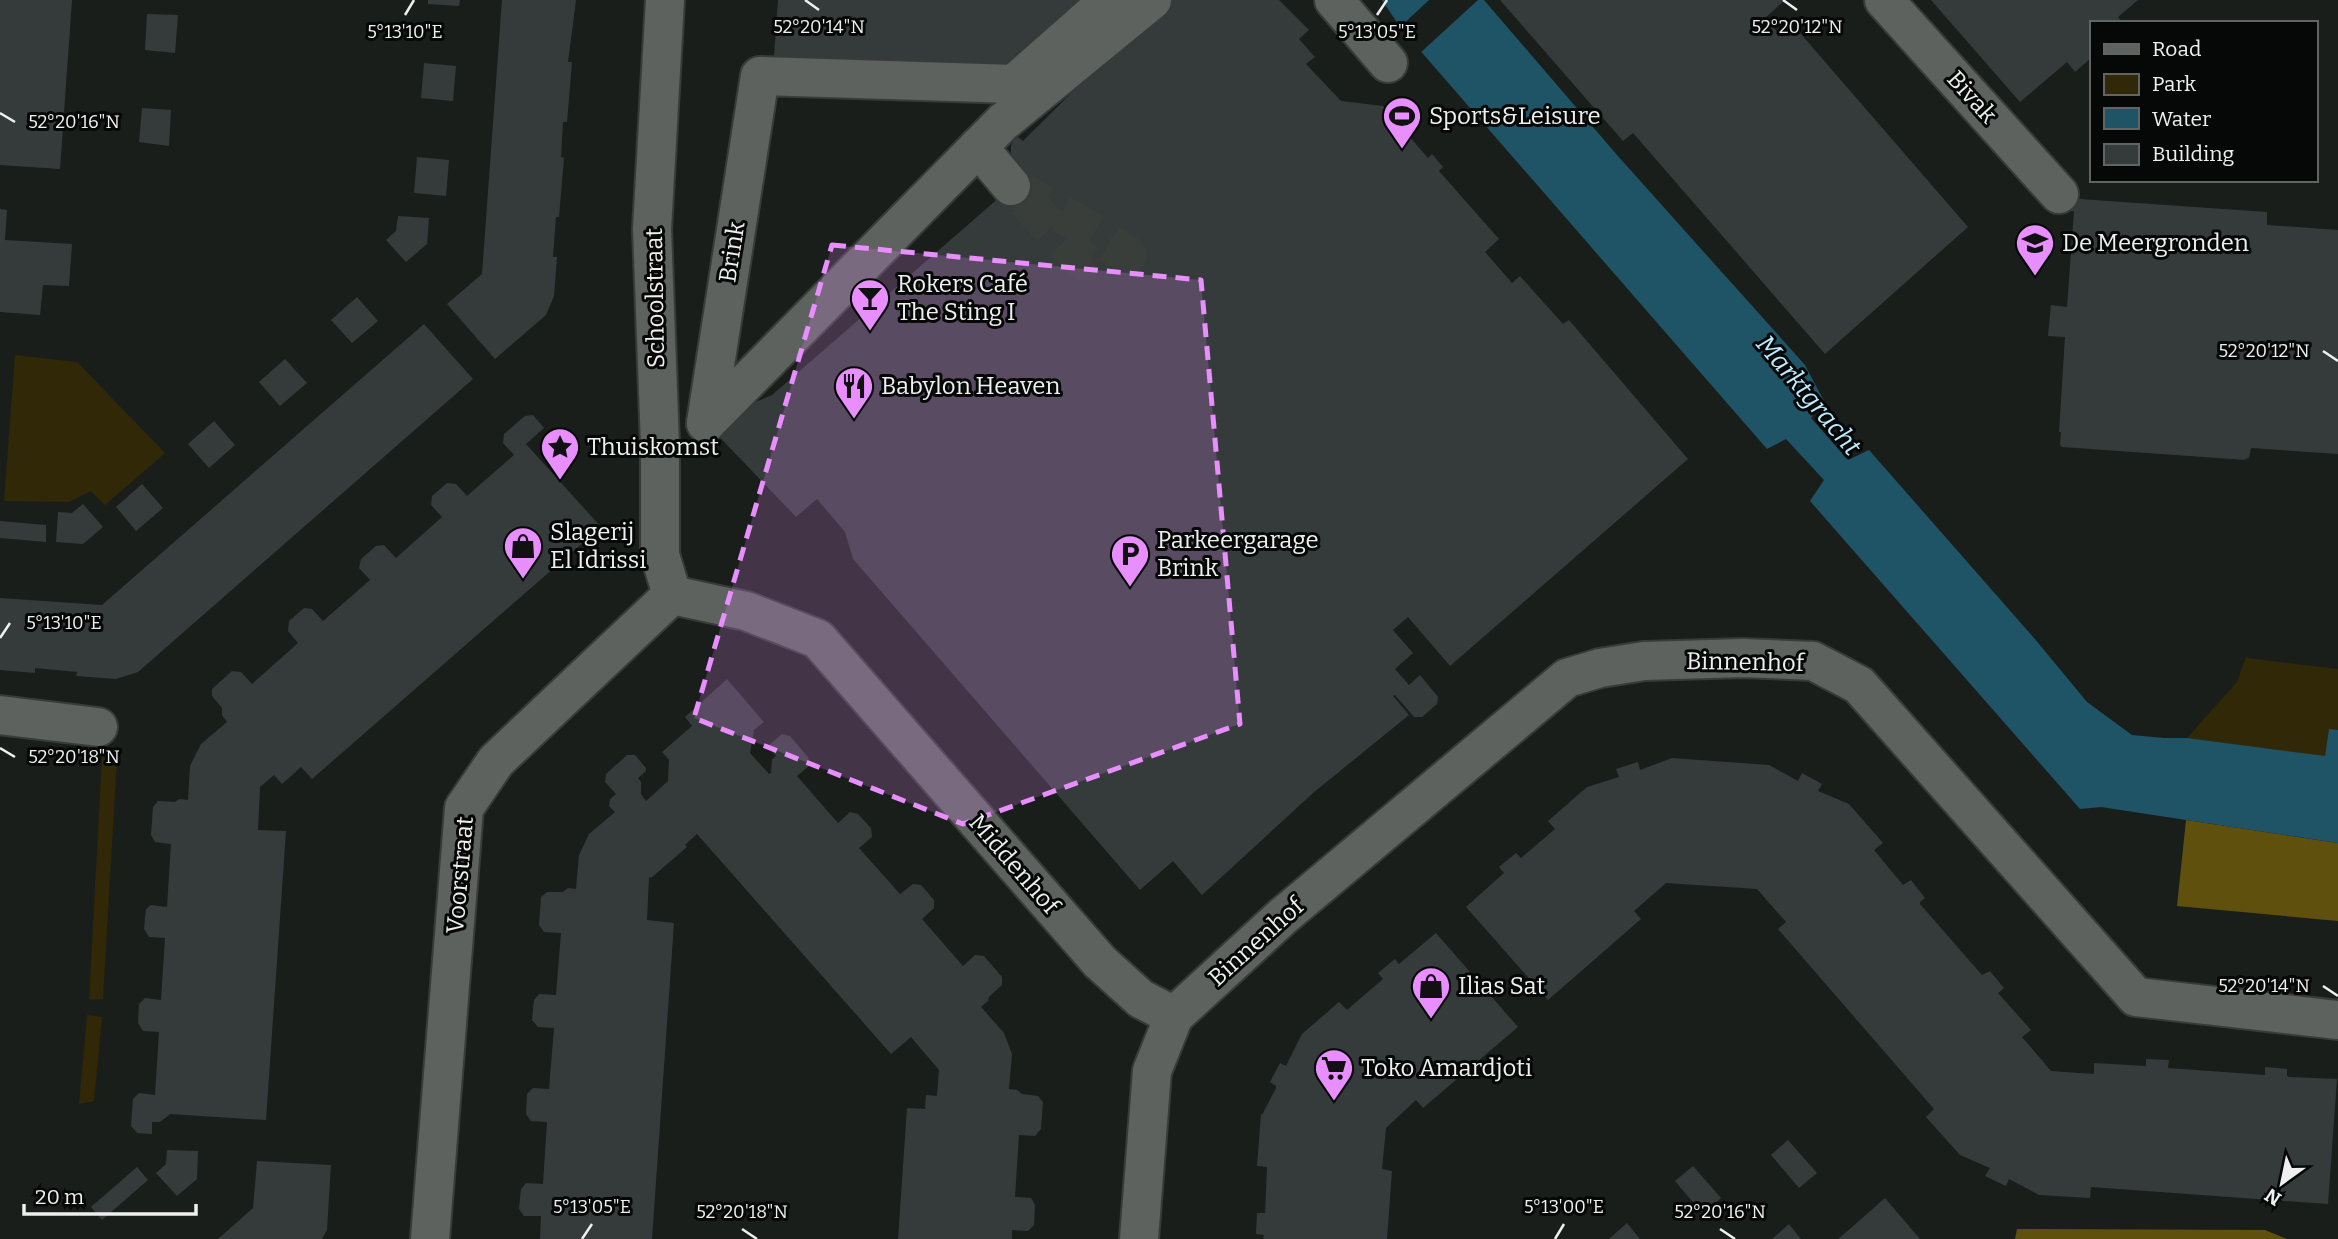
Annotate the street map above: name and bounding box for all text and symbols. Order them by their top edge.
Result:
text: 52°20'14"N [773,16,865,38]
text: 52°20'12"N [1752,16,1842,38]
text: 5°13'10"E [367,21,443,43]
text: 5°13'05"E [1338,21,1416,43]
legend [2090,21,2317,182]
text: Road [2152,36,2201,62]
street label: Bivak [1941,65,2003,129]
text: Park [2152,71,2196,97]
sports icon: Sports&Leisure [1381,95,1423,150]
place label: Sports&Leisure [1429,102,1601,130]
text: Water [2152,106,2211,132]
text: 52°20'16"N [28,111,120,133]
text: Building [2152,141,2235,167]
street label: Brink [713,219,751,284]
school or university icon: De Meergronden [2014,222,2056,277]
street label: Schoolstraat [640,227,670,368]
place label: De Meergronden [2062,229,2249,257]
place label: Rokers Café The Sting I [897,270,1028,326]
bar icon: Rokers Café The Sting I [849,277,891,332]
water label: Marktgracht [1750,329,1868,462]
text: 52°20'12"N [2219,340,2309,362]
restaurant icon: Babylon Heaven [833,365,875,420]
place label: Babylon Heaven [881,372,1061,400]
place icon: Thuiskomst [539,426,581,481]
place label: Thuiskomst [587,433,719,461]
place label: Slagerij El Idrissi [550,518,646,574]
shop icon: Slagerij El Idrissi [502,525,544,580]
place label: Parkeergarage Brink [1157,526,1319,582]
parking icon: Parkeergarage Brink [1109,533,1151,588]
text: 5°13'10"E [26,612,102,634]
street label: Binnenhof [1686,647,1806,677]
text: 52°20'18"N [28,746,120,768]
street label: Middenhof [963,809,1066,921]
street label: Voorstraat [441,815,479,935]
street label: Binnenhof [1203,891,1310,992]
shop icon: Ilias Sat [1410,965,1452,1020]
place label: Ilias Sat [1458,972,1546,1000]
text: 52°20'14"N [2218,975,2310,997]
supermarket icon: Toko Amardjoti [1313,1047,1355,1102]
place label: Toko Amardjoti [1361,1054,1532,1082]
north arrow [2247,1148,2317,1218]
scale bar [24,1172,196,1216]
text: N [2260,1183,2285,1210]
text: 20 m [35,1184,84,1210]
text: 5°13'05"E [553,1196,631,1218]
text: 5°13'00"E [1524,1196,1604,1218]
text: 52°20'18"N [696,1201,788,1223]
text: 52°20'16"N [1674,1201,1766,1223]

